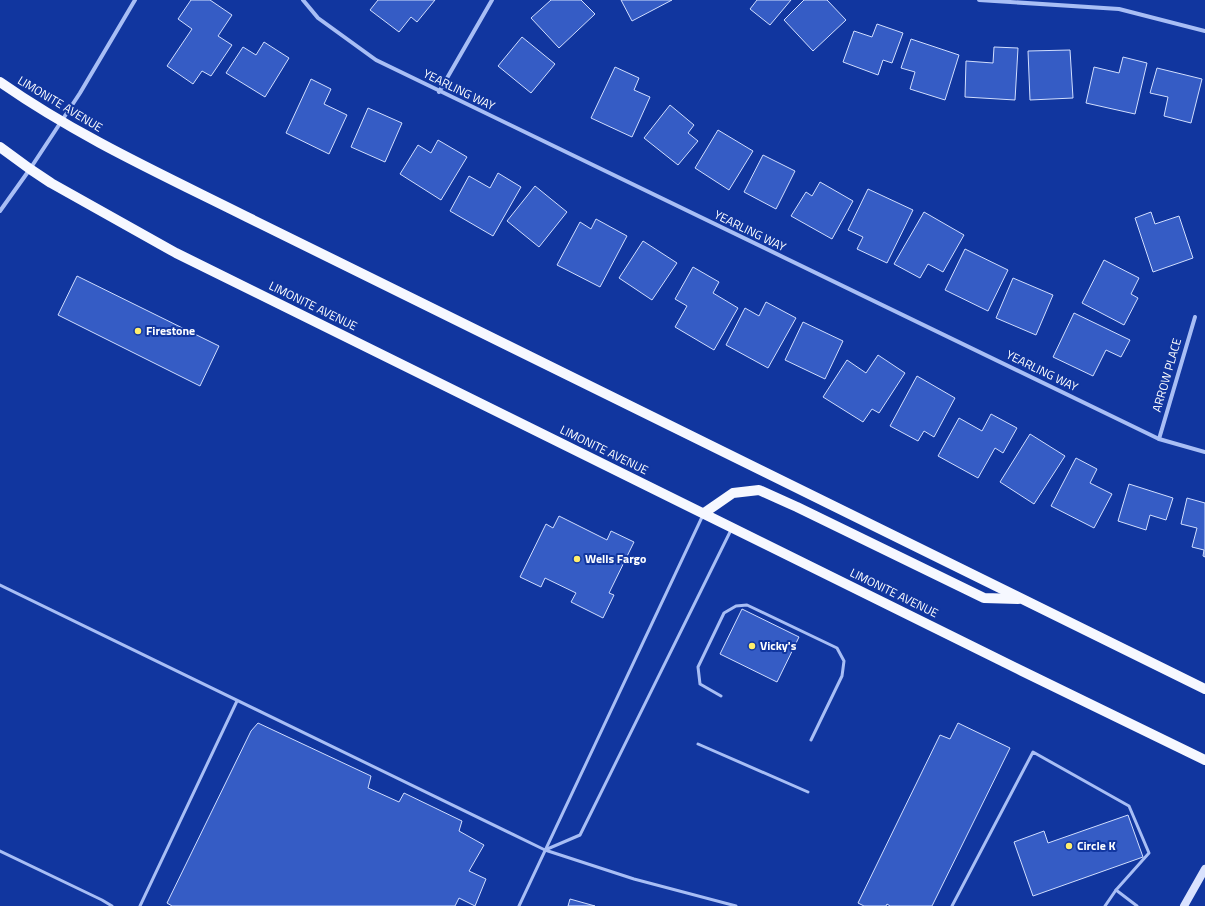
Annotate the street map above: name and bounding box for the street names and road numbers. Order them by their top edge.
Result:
street label: YEARLING WAY [420,64,499,115]
street label: LIMONITE AVENUE [14,71,107,137]
street label: YEARLING WAY [711,205,790,256]
street label: LIMONITE AVENUE [266,276,361,335]
street label: ARROW PLACE [1147,335,1186,414]
street label: YEARLING WAY [1003,345,1082,396]
street label: LIMONITE AVENUE [557,420,652,479]
street label: LIMONITE AVENUE [847,563,942,622]

